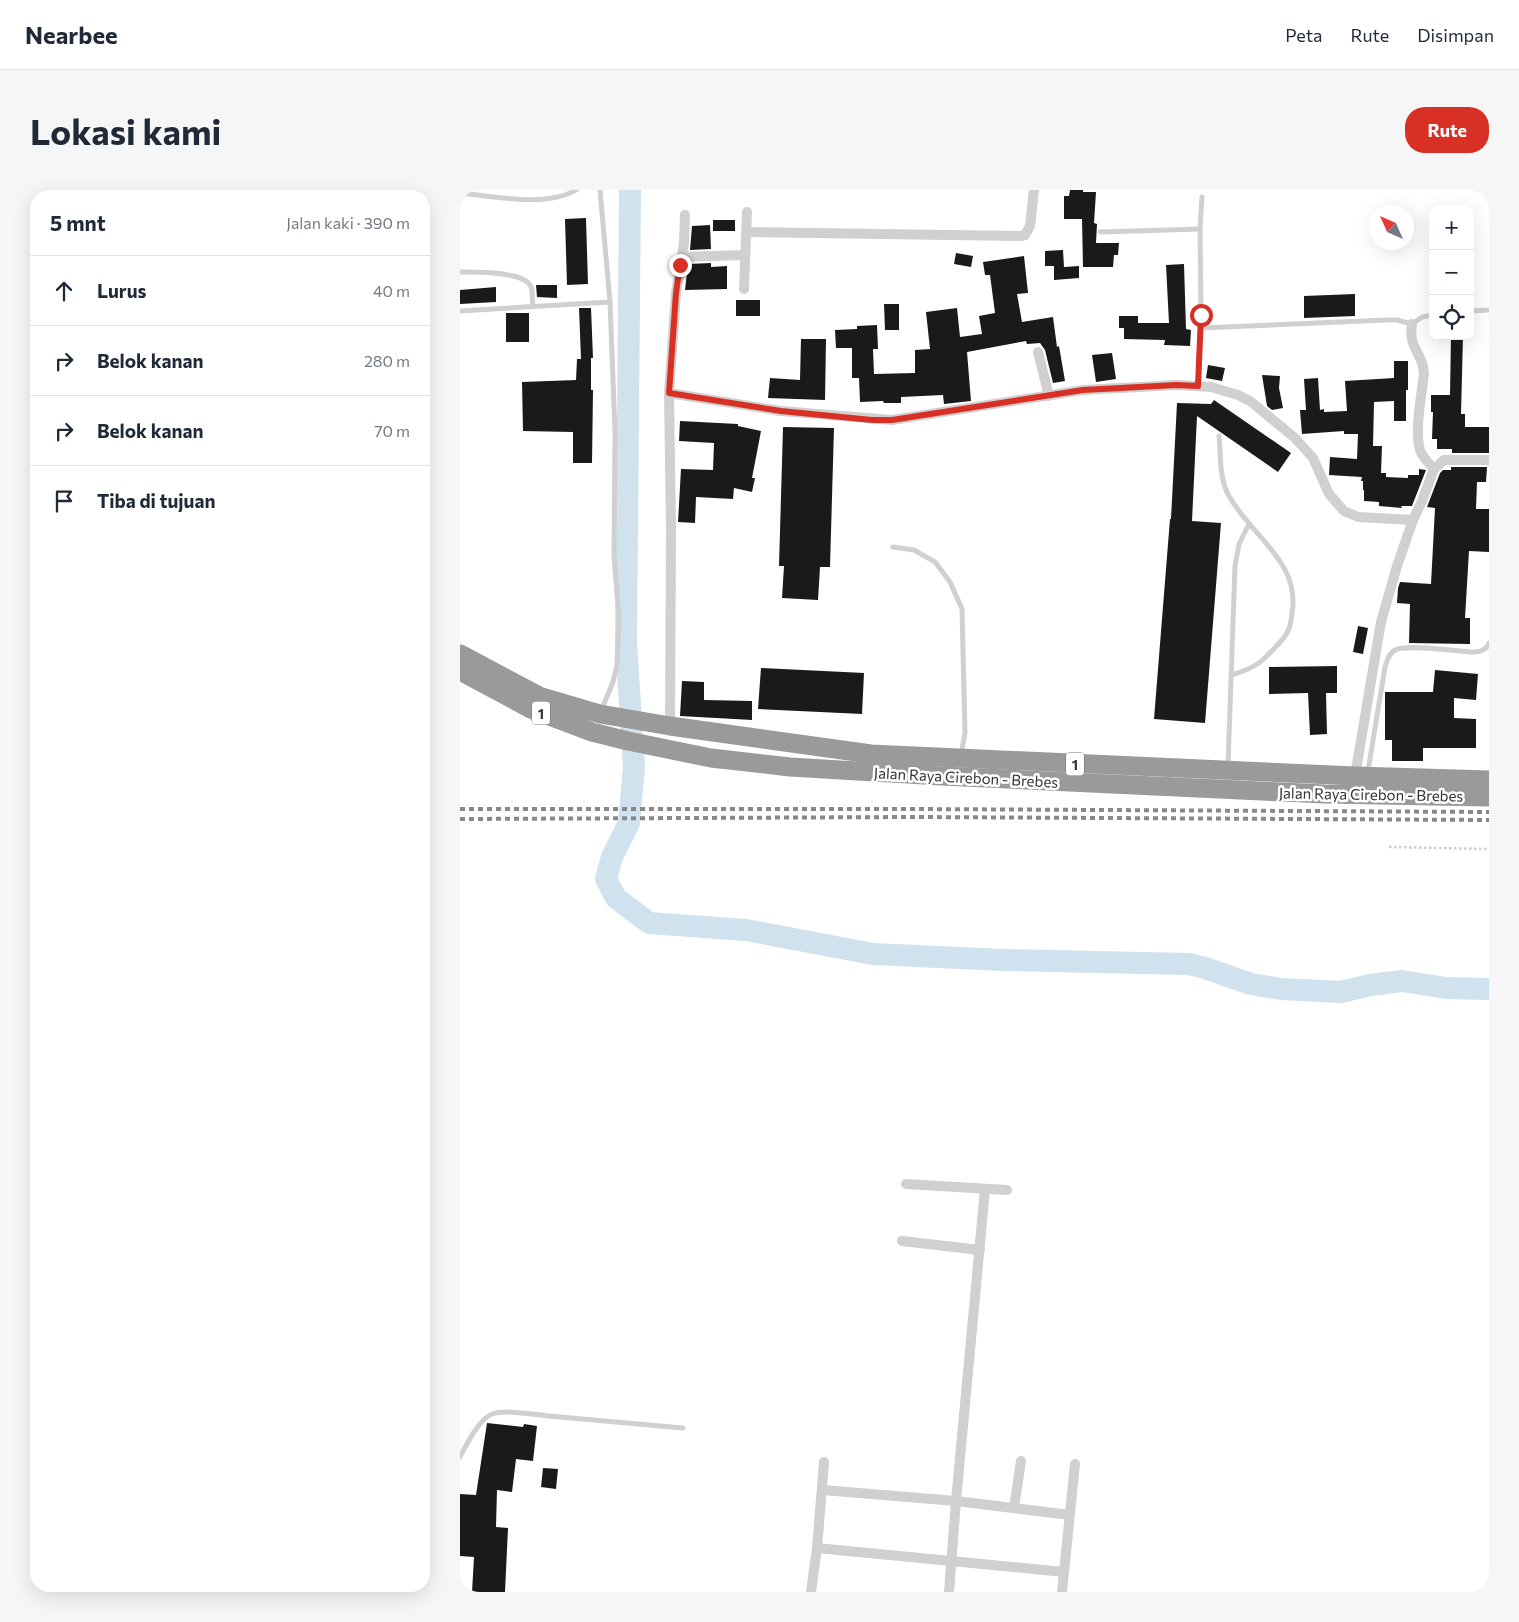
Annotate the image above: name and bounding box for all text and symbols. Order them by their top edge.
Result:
text: Nearbee [25,20,118,49]
text: Peta [1285,24,1322,46]
text: Rute [1350,24,1389,46]
text: Disimpan [1417,24,1494,46]
button: Rute [1405,107,1489,153]
text: Lokasi kami [30,109,221,152]
north arrow [1369,205,1414,250]
map controls [1429,205,1474,340]
button: + [1429,205,1474,250]
text: 5 mnt [50,210,106,235]
text: Jalan kaki · 390 m [286,213,410,232]
button: − [1429,250,1474,295]
route end [669,254,692,277]
icon: ahead [50,277,78,305]
text: Lurus [97,279,146,302]
text: 40 m [373,281,410,300]
button: locate [1429,295,1474,340]
route start [1190,304,1213,327]
icon: right [50,347,78,375]
text: Belok kanan [97,349,204,372]
text: 280 m [364,351,410,370]
icon: right [50,417,78,445]
text: Belok kanan [97,419,204,442]
text: 70 m [374,421,410,440]
icon: arrive [50,487,78,515]
text: Tiba di tujuan [97,489,215,512]
road number: 1 [532,702,550,724]
road number: 1 [1066,752,1084,776]
street label: Jalan Raya Cirebon - Brebes [873,763,1059,791]
street label: Jalan Raya Cirebon - Brebes [1279,783,1464,805]

